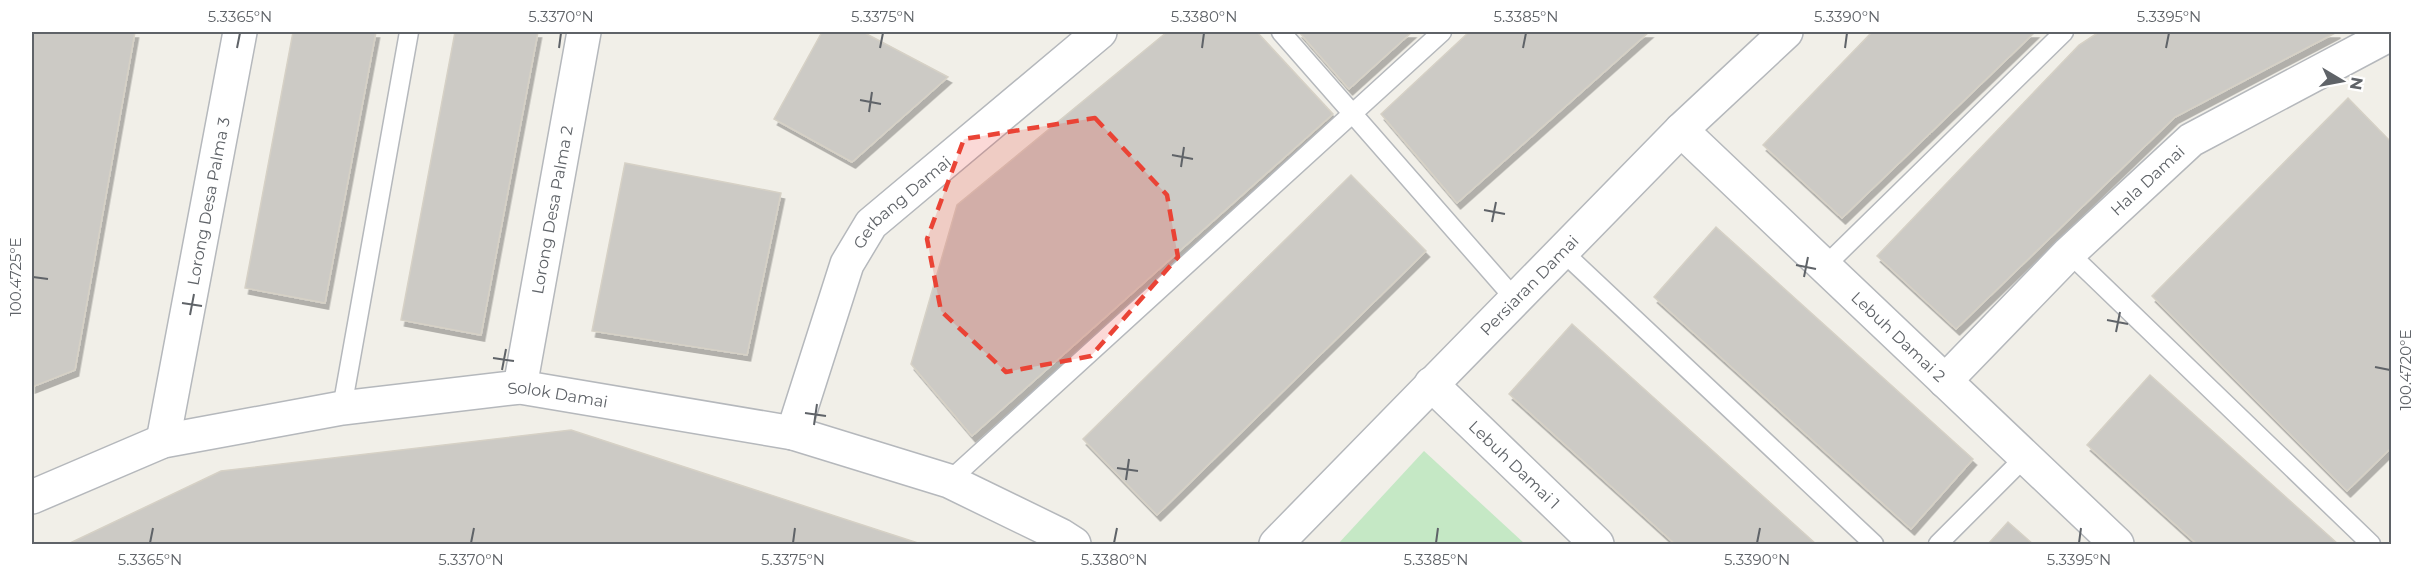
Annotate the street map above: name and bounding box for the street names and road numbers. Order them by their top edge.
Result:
street label: Lorong Desa Palma 3 [184,116,234,287]
street label: Lorong Desa Palma 2 [528,124,577,296]
street label: Hala Damai [2107,142,2189,220]
street label: Gerbang Damai [849,152,955,252]
street label: Persiaran Damai [1476,232,1583,340]
street label: Lebuh Damai 2 [1847,288,1949,386]
street label: Solok Damai [507,378,609,412]
street label: Lebuh Damai 1 [1465,417,1564,513]

